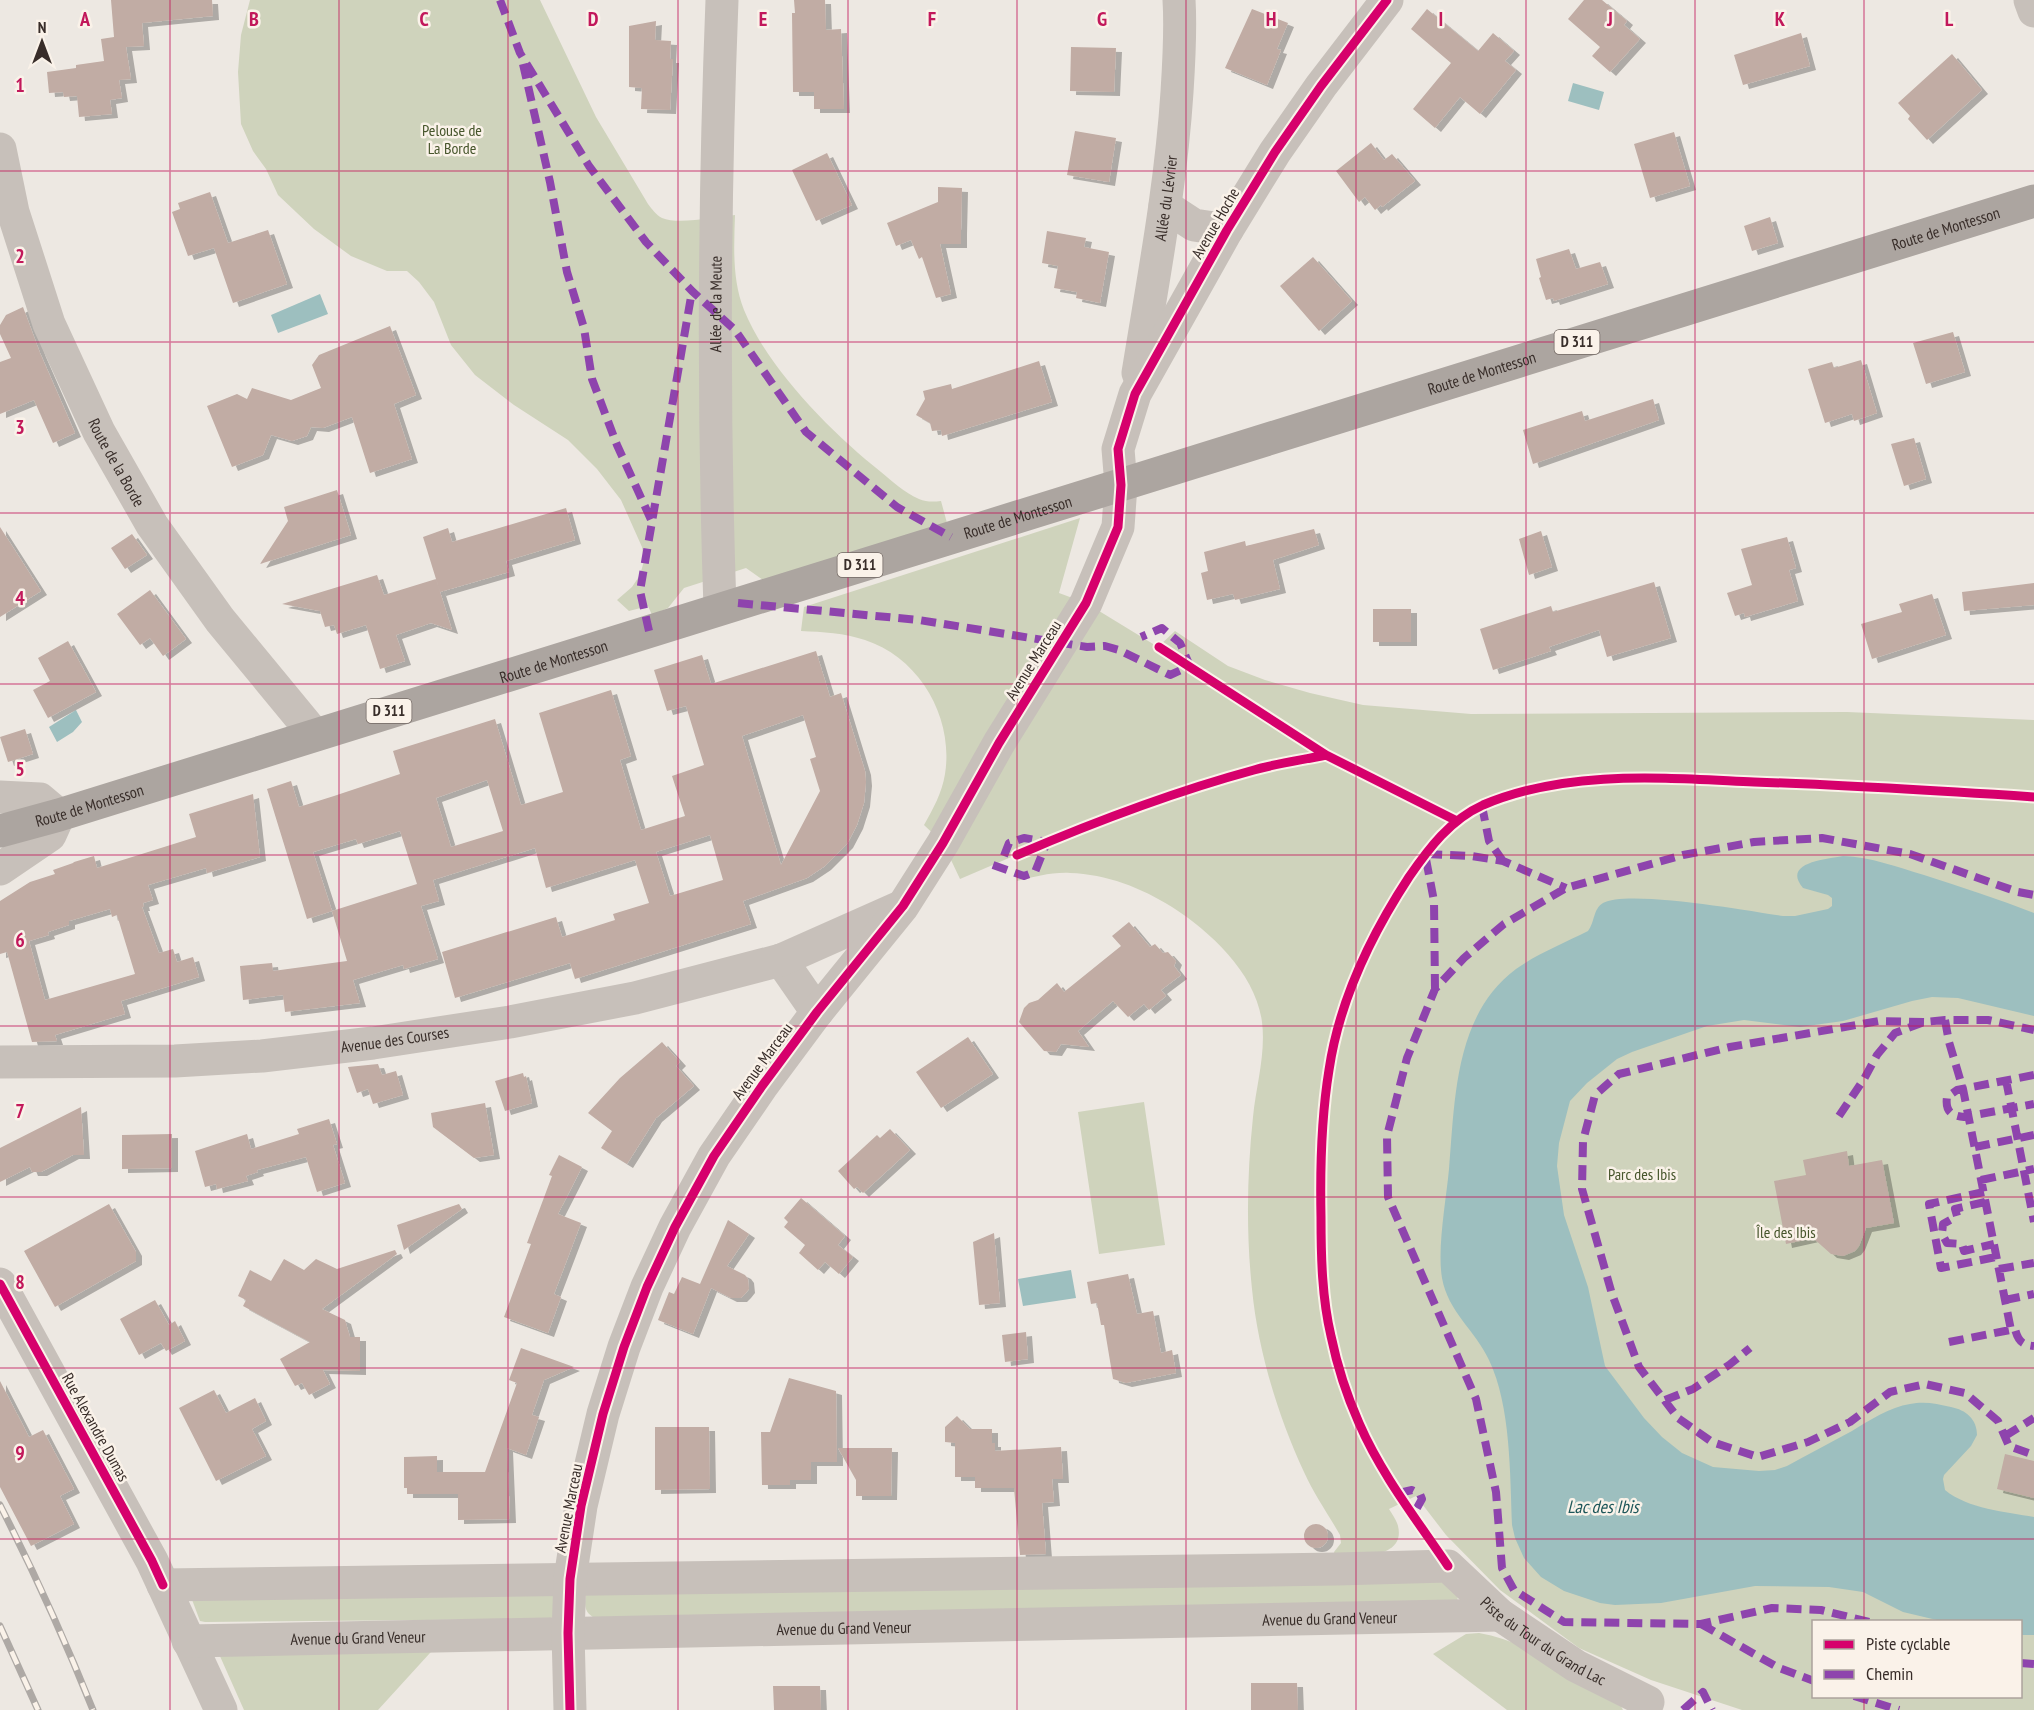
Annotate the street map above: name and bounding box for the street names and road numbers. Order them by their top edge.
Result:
street label: Allée du Lévrier [1150,154,1181,242]
street label: Avenue Hoche [1187,184,1243,262]
street label: Route de Montesson [1889,202,2002,255]
street label: Allée de la Meute [705,256,726,352]
road number: D 311 [1554,330,1600,354]
street label: Route de Montesson [1425,347,1538,399]
street label: Route de la Borde [84,415,149,510]
street label: Route de Montesson [961,491,1074,543]
road number: D 311 [838,553,882,577]
street label: Avenue Marceau [1001,616,1065,704]
street label: Route de Montesson [497,635,610,687]
road number: D 311 [366,699,412,723]
street label: Route de Montesson [33,779,146,831]
street label: Avenue Marceau [727,1019,797,1103]
street label: Avenue des Courses [340,1022,450,1057]
street label: Rue Alexandre Dumas [58,1369,134,1485]
street label: Avenue Marceau [550,1462,586,1554]
street label: Piste du Tour du Grand Lac [1477,1592,1609,1689]
street label: Avenue du Grand Veneur [1262,1607,1398,1630]
street label: Avenue du Grand Veneur [776,1617,912,1639]
street label: Avenue du Grand Veneur [290,1626,426,1649]

